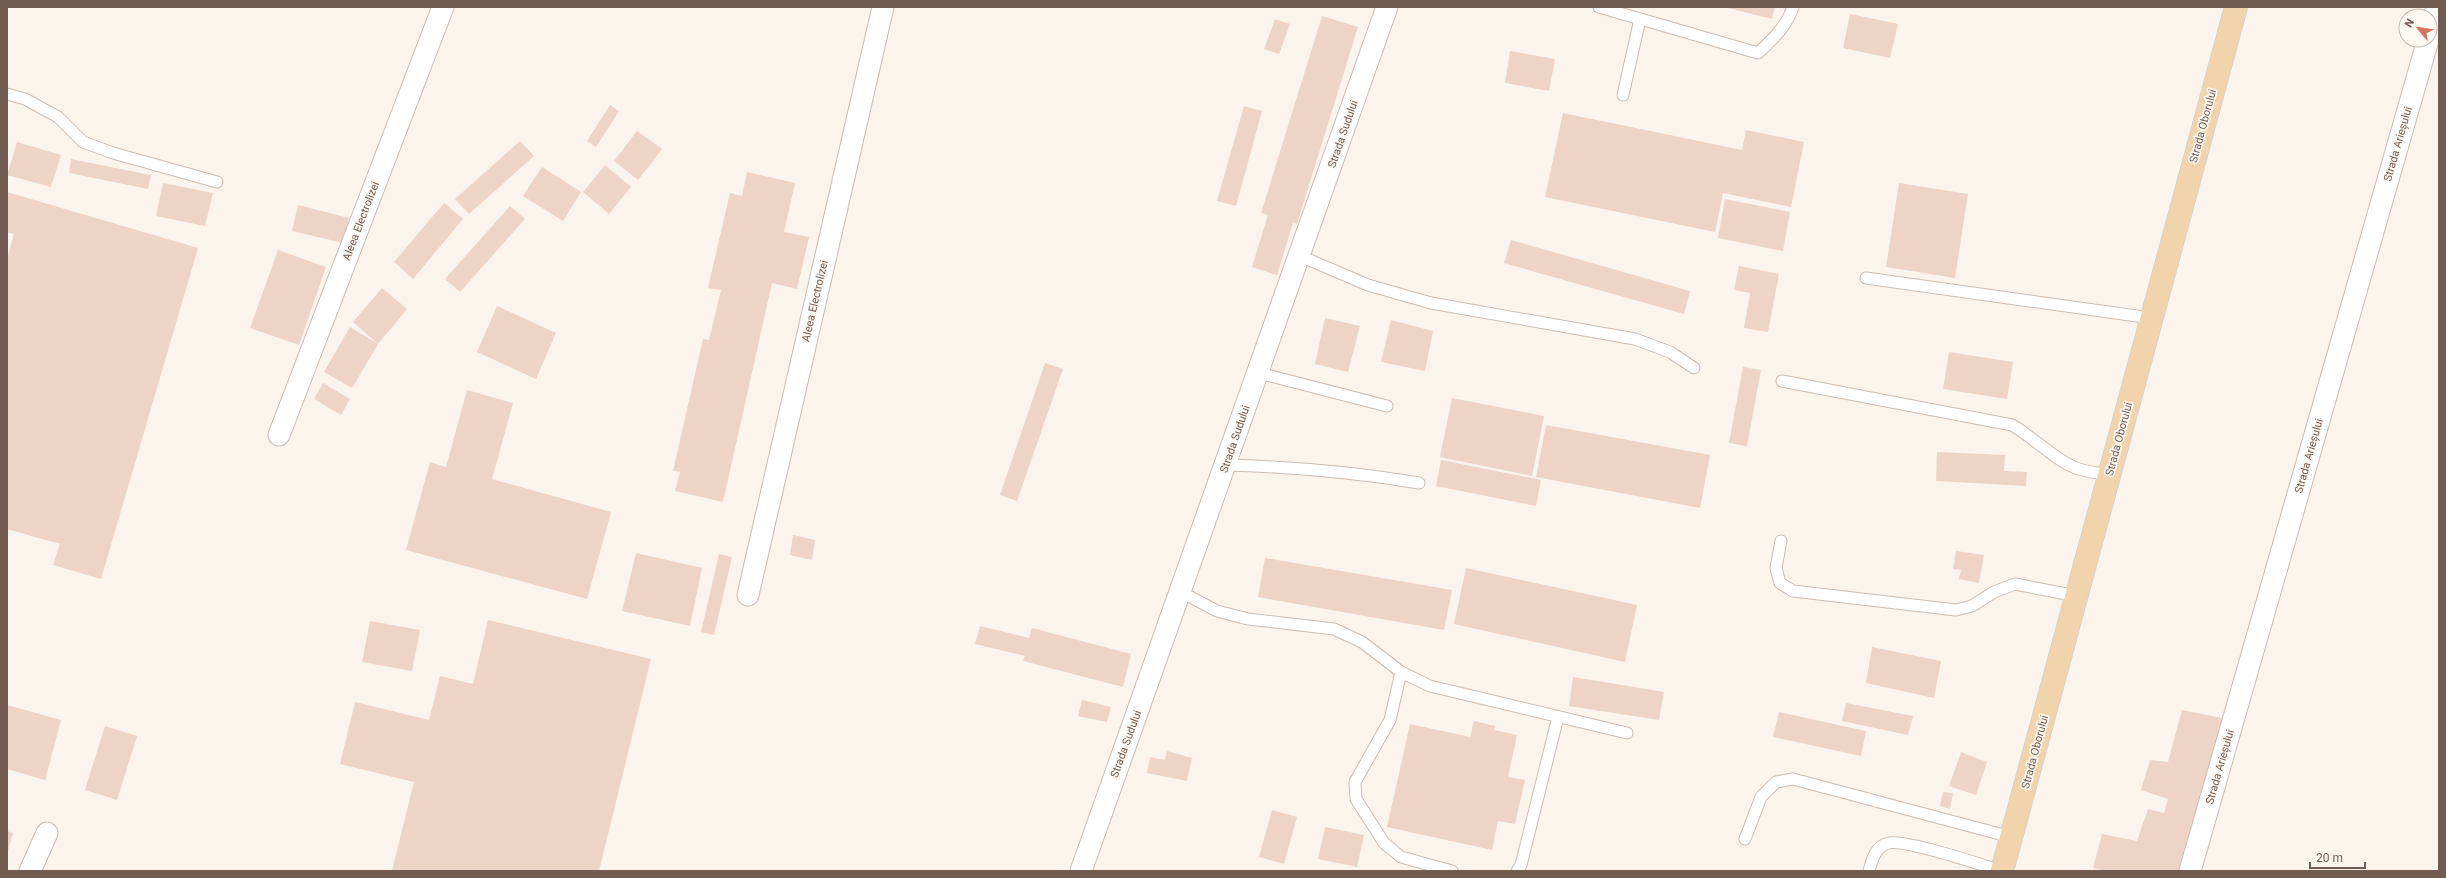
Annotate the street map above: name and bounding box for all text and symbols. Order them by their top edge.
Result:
north arrow [2398,8,2438,48]
text: N [2402,16,2417,30]
street label: Strada Oborului [2187,88,2219,164]
street label: Strada Sudului [1325,98,1361,170]
street label: Strada Arieșului [2381,105,2415,183]
street label: Aleea Electrolizei [340,180,382,262]
street label: Aleea Electrolizei [799,259,831,343]
street label: Strada Oborului [2103,401,2135,477]
street label: Strada Sudului [1217,403,1253,475]
street label: Strada Arieșului [2292,417,2326,495]
street label: Strada Sudului [1108,708,1144,780]
street label: Strada Oborului [2019,714,2051,790]
street label: Strada Arieșului [2203,728,2237,806]
scale bar [2310,844,2365,870]
text: 20 m [2316,851,2343,865]

